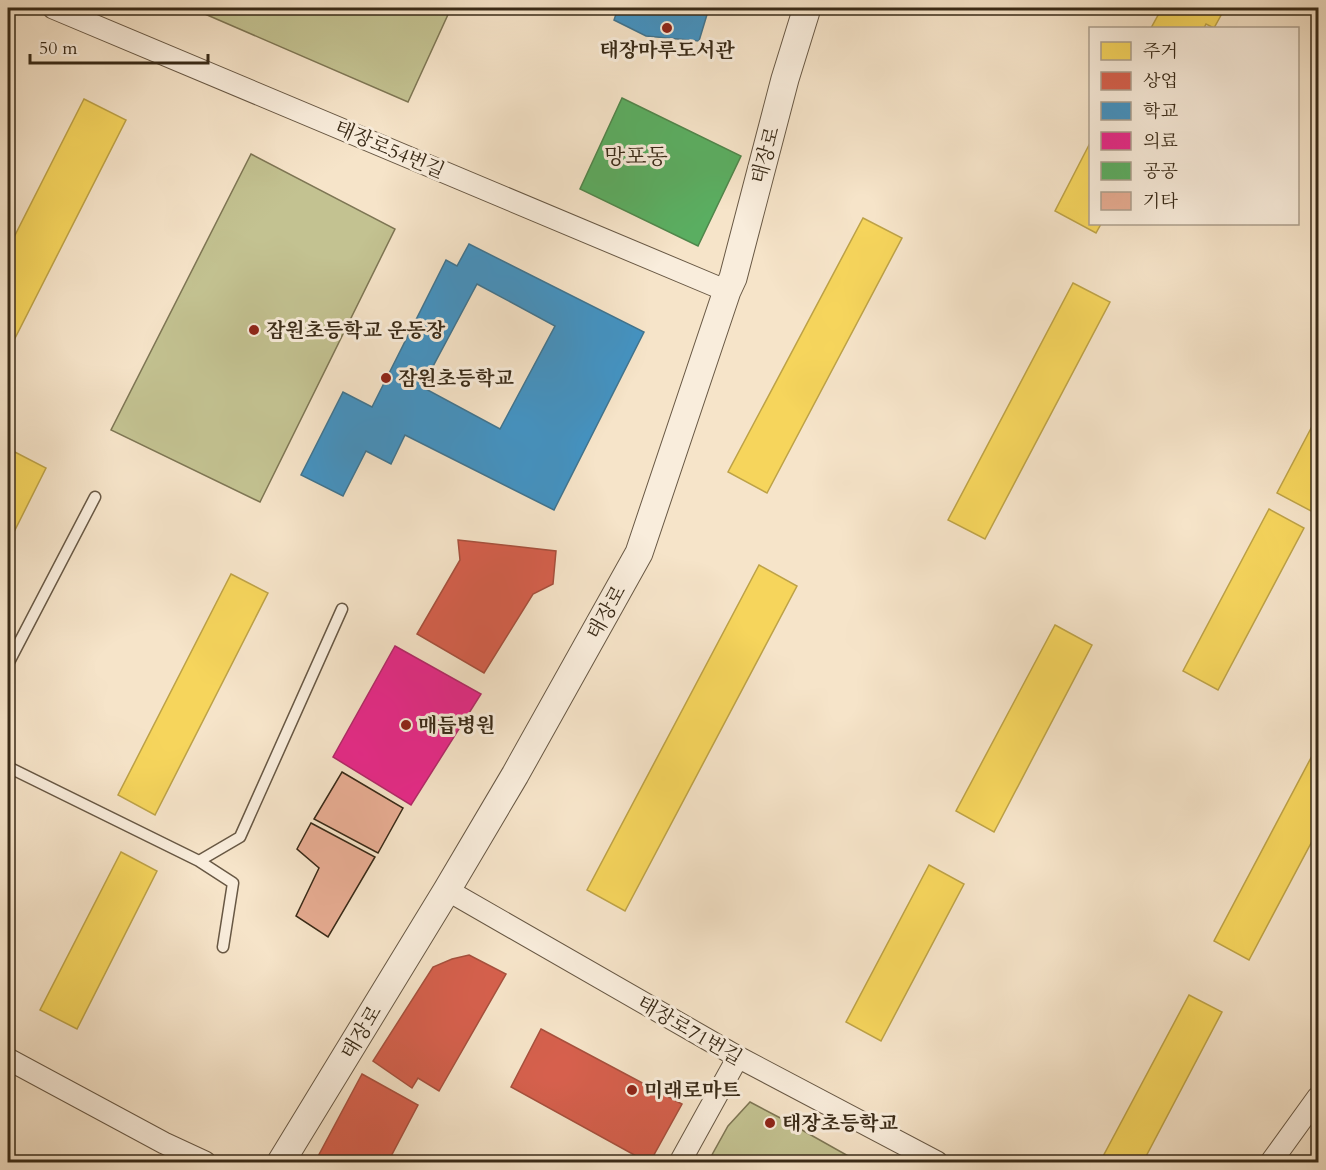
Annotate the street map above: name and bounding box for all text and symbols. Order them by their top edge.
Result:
marker: 태장마루도서관 [660,21,674,35]
scale bar [30,27,208,65]
legend [1089,27,1299,225]
text: 50 m [39,36,78,61]
place label: 태장마루도서관 [599,37,735,64]
text: 주거 [1143,39,1178,64]
text: 상업 [1143,69,1178,94]
text: 학교 [1143,99,1178,124]
street label: 태장로54번길 [331,114,449,185]
street label: 태장로 [745,124,786,187]
text: 의료 [1143,129,1178,154]
district label: 망포동 [604,142,668,172]
text: 공공 [1143,159,1178,184]
text: 기타 [1143,189,1178,214]
place label: 잠원초등학교 운동장 [266,317,446,344]
marker: 잠원초등학교 운동장 [247,323,261,337]
place label: 잠원초등학교 [398,365,515,392]
marker: 잠원초등학교 [379,371,393,385]
street label: 태장로 [581,580,632,644]
place label: 매듭병원 [418,712,495,739]
marker: 매듭병원 [399,718,413,732]
street label: 태장로71번길 [632,989,747,1071]
street label: 태장로 [335,1000,388,1064]
place label: 미래로마트 [644,1077,741,1104]
marker: 미래로마트 [625,1083,639,1097]
place label: 태장초등학교 [782,1110,899,1137]
marker: 태장초등학교 [763,1116,777,1130]

